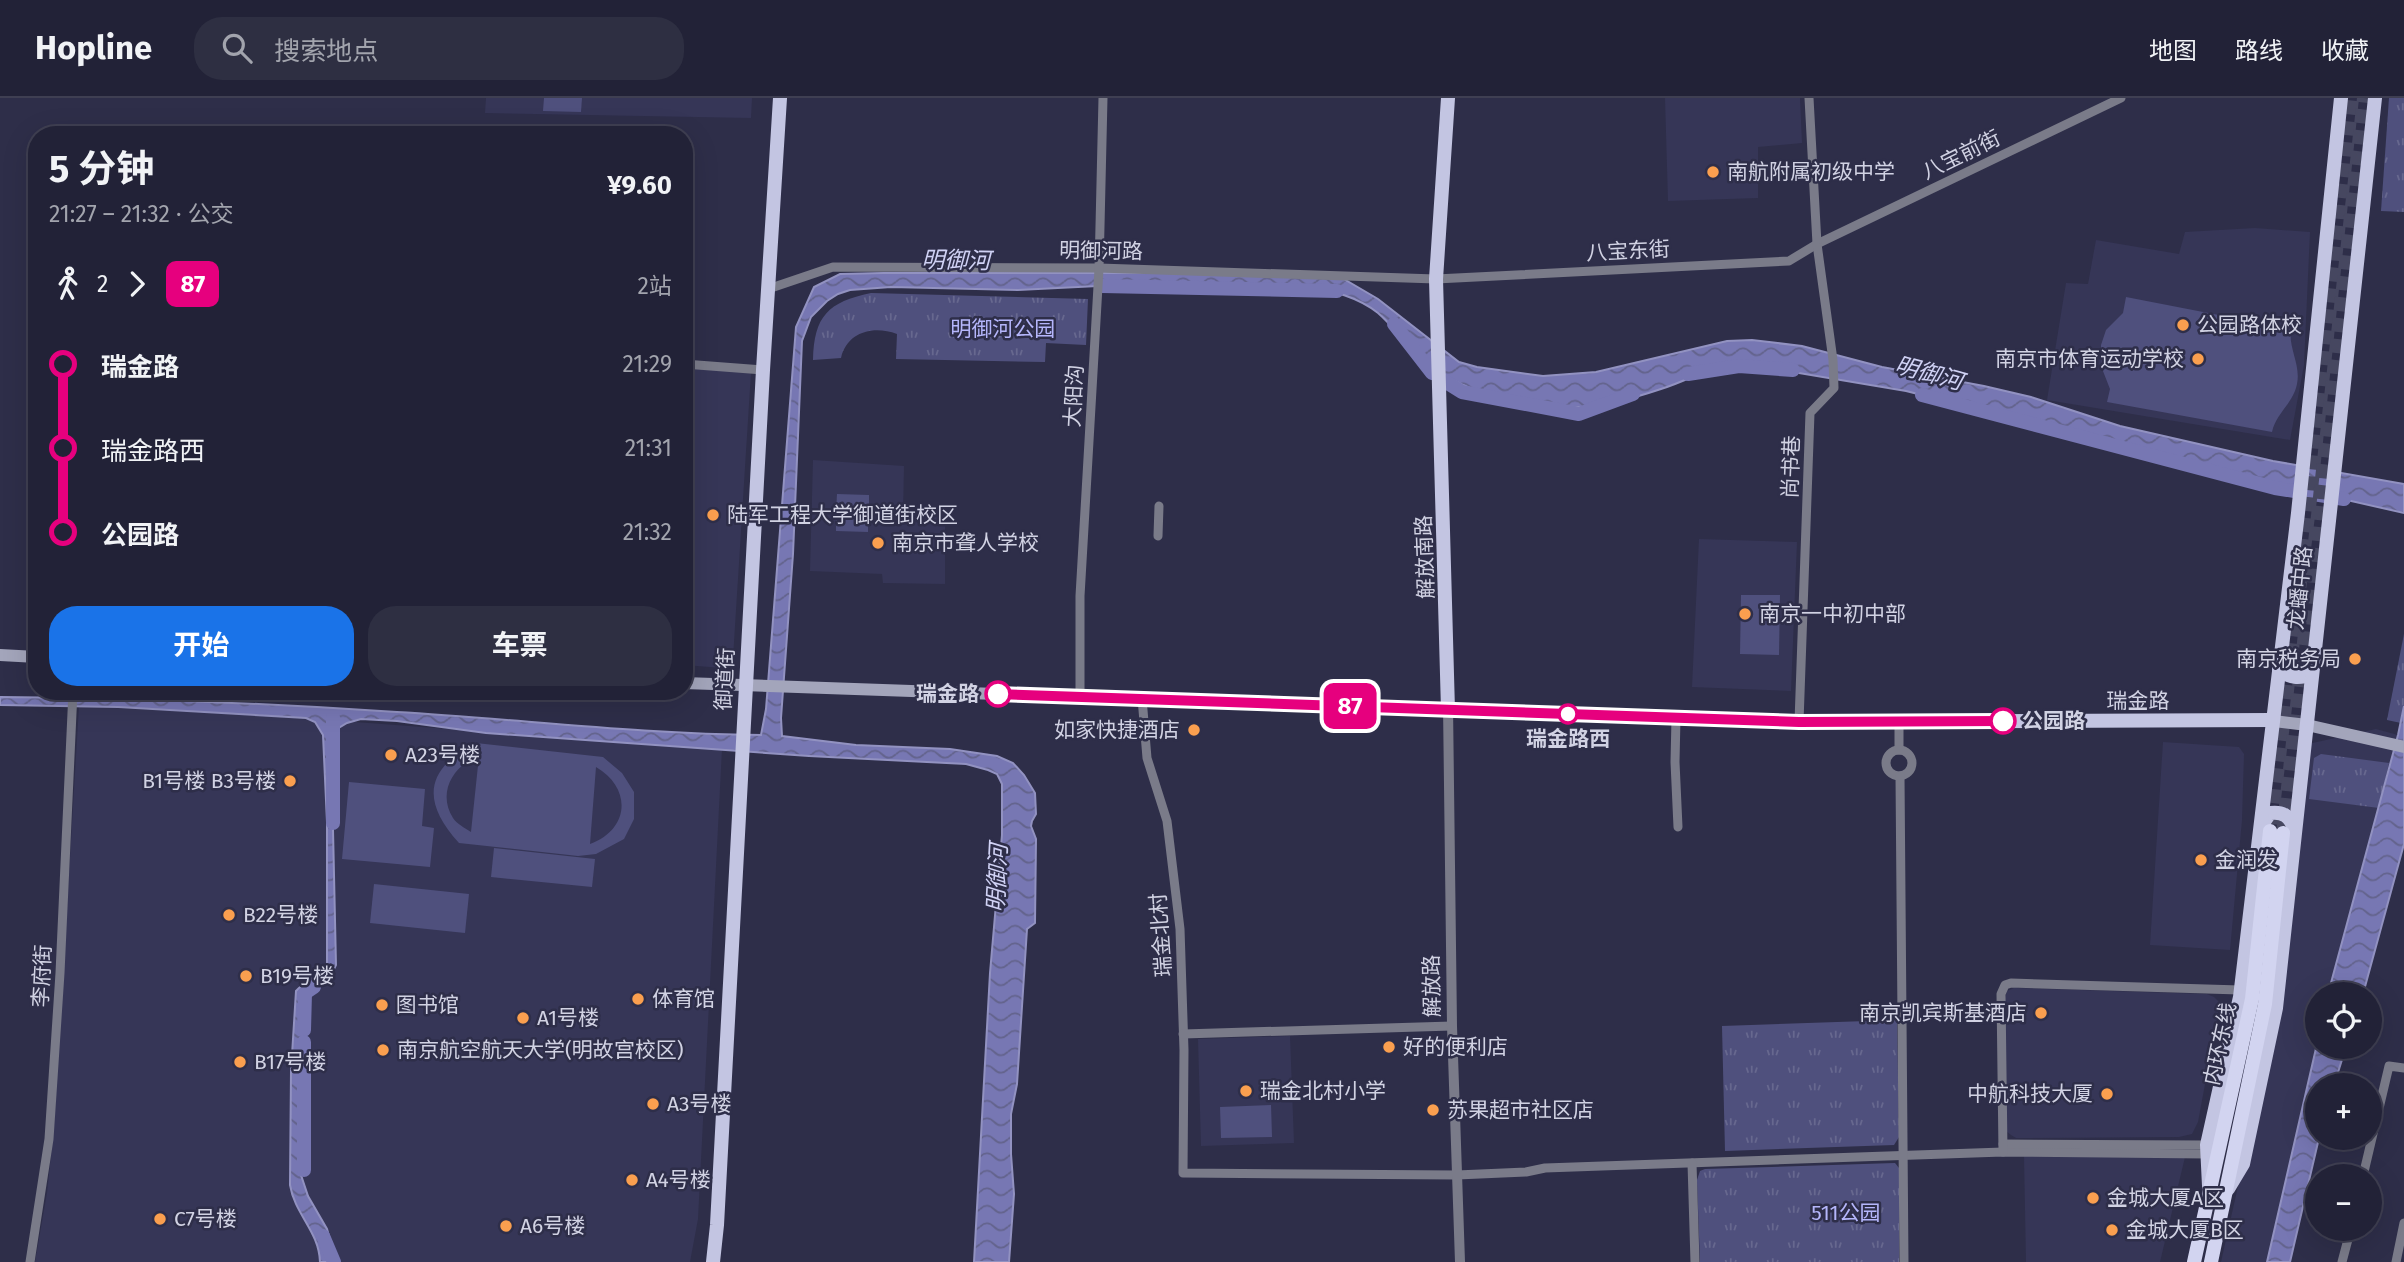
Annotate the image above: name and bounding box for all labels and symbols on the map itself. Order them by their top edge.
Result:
street label: 八宝前街 [1918,125,2004,185]
place label: 南航附属初级中学 [1727,159,1895,185]
marker: 南航附属初级中学 [1705,164,1721,180]
street label: 八宝东街 [1585,236,1671,266]
street label: 明御河路 [1059,237,1143,265]
water label: 明御河 [921,245,995,275]
place label: 公园路体校 [2197,312,2302,338]
park label: 明御河公园 [951,316,1056,342]
marker: 公园路体校 [2175,317,2191,333]
place label: 南京市体育运动学校 [1995,346,2184,372]
water label: 明御河 [1892,351,1970,396]
marker: 南京市体育运动学校 [2190,351,2206,367]
street label: 大阳沟 [1059,364,1089,428]
street label: 尚书巷 [1777,435,1805,499]
place label: 陆军工程大学御道街校区 [727,502,958,528]
marker: 陆军工程大学御道街校区 [705,507,721,523]
street label: 解放南路 [1411,515,1439,599]
place label: 南京市聋人学校 [892,530,1039,556]
marker: 南京市聋人学校 [870,535,886,551]
street label: 龙蟠中路 [2283,545,2317,631]
place label: 南京一中初中部 [1759,601,1906,627]
marker: 南京一中初中部 [1737,606,1753,622]
place label: 南京税务局 [2236,646,2341,672]
street label: 御道街 [710,647,740,711]
marker: 南京税务局 [2347,651,2363,667]
place label: 瑞金路 [916,681,979,707]
marker: 瑞金路 [985,681,1011,707]
line badge: 87 [1318,683,1382,729]
street label: 瑞金路 [2107,688,2170,714]
marker: 瑞金路西 [1558,704,1578,724]
marker: 公园路 [1990,708,2016,734]
place label: 公园路 [2022,708,2085,734]
place label: 如家快捷酒店 [1054,717,1180,743]
marker: 如家快捷酒店 [1186,722,1202,738]
place label: 瑞金路西 [1526,726,1610,752]
place label: A23号楼 [405,742,480,768]
marker: A23号楼 [383,747,399,763]
place label: B1号楼 B3号楼 [142,768,276,794]
marker: B1号楼 B3号楼 [282,773,298,789]
water label: 明御河 [981,839,1013,913]
place label: 金润发 [2215,847,2278,873]
marker: 金润发 [2193,852,2209,868]
street label: 瑞金北村 [1145,892,1177,978]
place label: B22号楼 [243,902,318,928]
marker: B22号楼 [221,907,237,923]
street label: 李府街 [27,944,57,1008]
street label: 解放路 [1418,954,1446,1018]
place label: B19号楼 [260,963,334,989]
marker: B19号楼 [238,968,254,984]
place label: 体育馆 [652,986,715,1012]
marker: 体育馆 [630,991,646,1007]
place label: 图书馆 [396,992,459,1018]
marker: 图书馆 [374,997,390,1013]
place label: 南京凯宾斯基酒店 [1859,1000,2027,1026]
street label: 内环东线 [2199,1000,2241,1088]
place label: A1号楼 [537,1005,599,1031]
marker: 南京凯宾斯基酒店 [2033,1005,2049,1021]
marker: A1号楼 [515,1010,531,1026]
place label: 好的便利店 [1403,1034,1508,1060]
place label: 南京航空航天大学(明故宫校区) [397,1037,684,1063]
marker: 好的便利店 [1381,1039,1397,1055]
marker: 南京航空航天大学(明故宫校区) [375,1042,391,1058]
place label: B17号楼 [254,1049,326,1075]
marker: B17号楼 [232,1054,248,1070]
place label: 瑞金北村小学 [1260,1078,1386,1104]
place label: 中航科技大厦 [1967,1081,2093,1107]
marker: 瑞金北村小学 [1238,1083,1254,1099]
marker: 中航科技大厦 [2099,1086,2115,1102]
place label: A3号楼 [667,1091,732,1117]
marker: A3号楼 [645,1096,661,1112]
place label: 苏果超市社区店 [1447,1097,1594,1123]
marker: 苏果超市社区店 [1425,1102,1441,1118]
place label: A4号楼 [646,1167,711,1193]
marker: A4号楼 [624,1172,640,1188]
place label: 金城大厦A区 [2107,1185,2224,1211]
marker: 金城大厦A区 [2085,1190,2101,1206]
park label: 511公园 [1811,1200,1881,1226]
place label: C7号楼 [174,1206,237,1232]
marker: C7号楼 [152,1211,168,1227]
place label: A6号楼 [520,1213,585,1239]
place label: 金城大厦B区 [2126,1217,2244,1243]
marker: A6号楼 [498,1218,514,1234]
marker: 金城大厦B区 [2104,1222,2120,1238]

